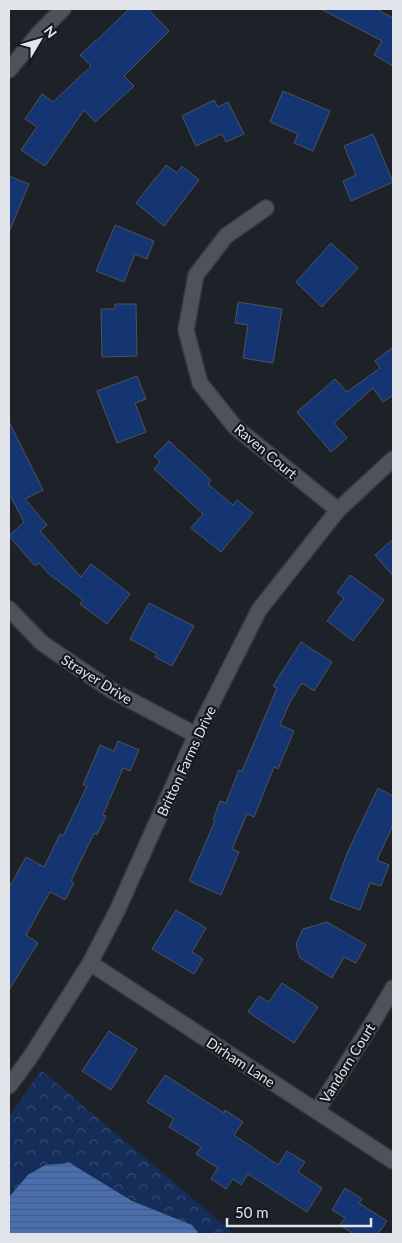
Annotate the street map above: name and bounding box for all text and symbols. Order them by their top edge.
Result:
north arrow [15,15,65,65]
text: N [41,22,61,41]
street label: Raven Court [231,420,301,482]
street label: Strayer Drive [58,651,136,707]
street label: Britton Farms Drive [153,703,219,819]
street label: Vandorn Court [316,1020,378,1106]
street label: Dirham Lane [204,1034,278,1090]
scale bar [227,1196,371,1228]
text: 50 m [235,1203,269,1221]

